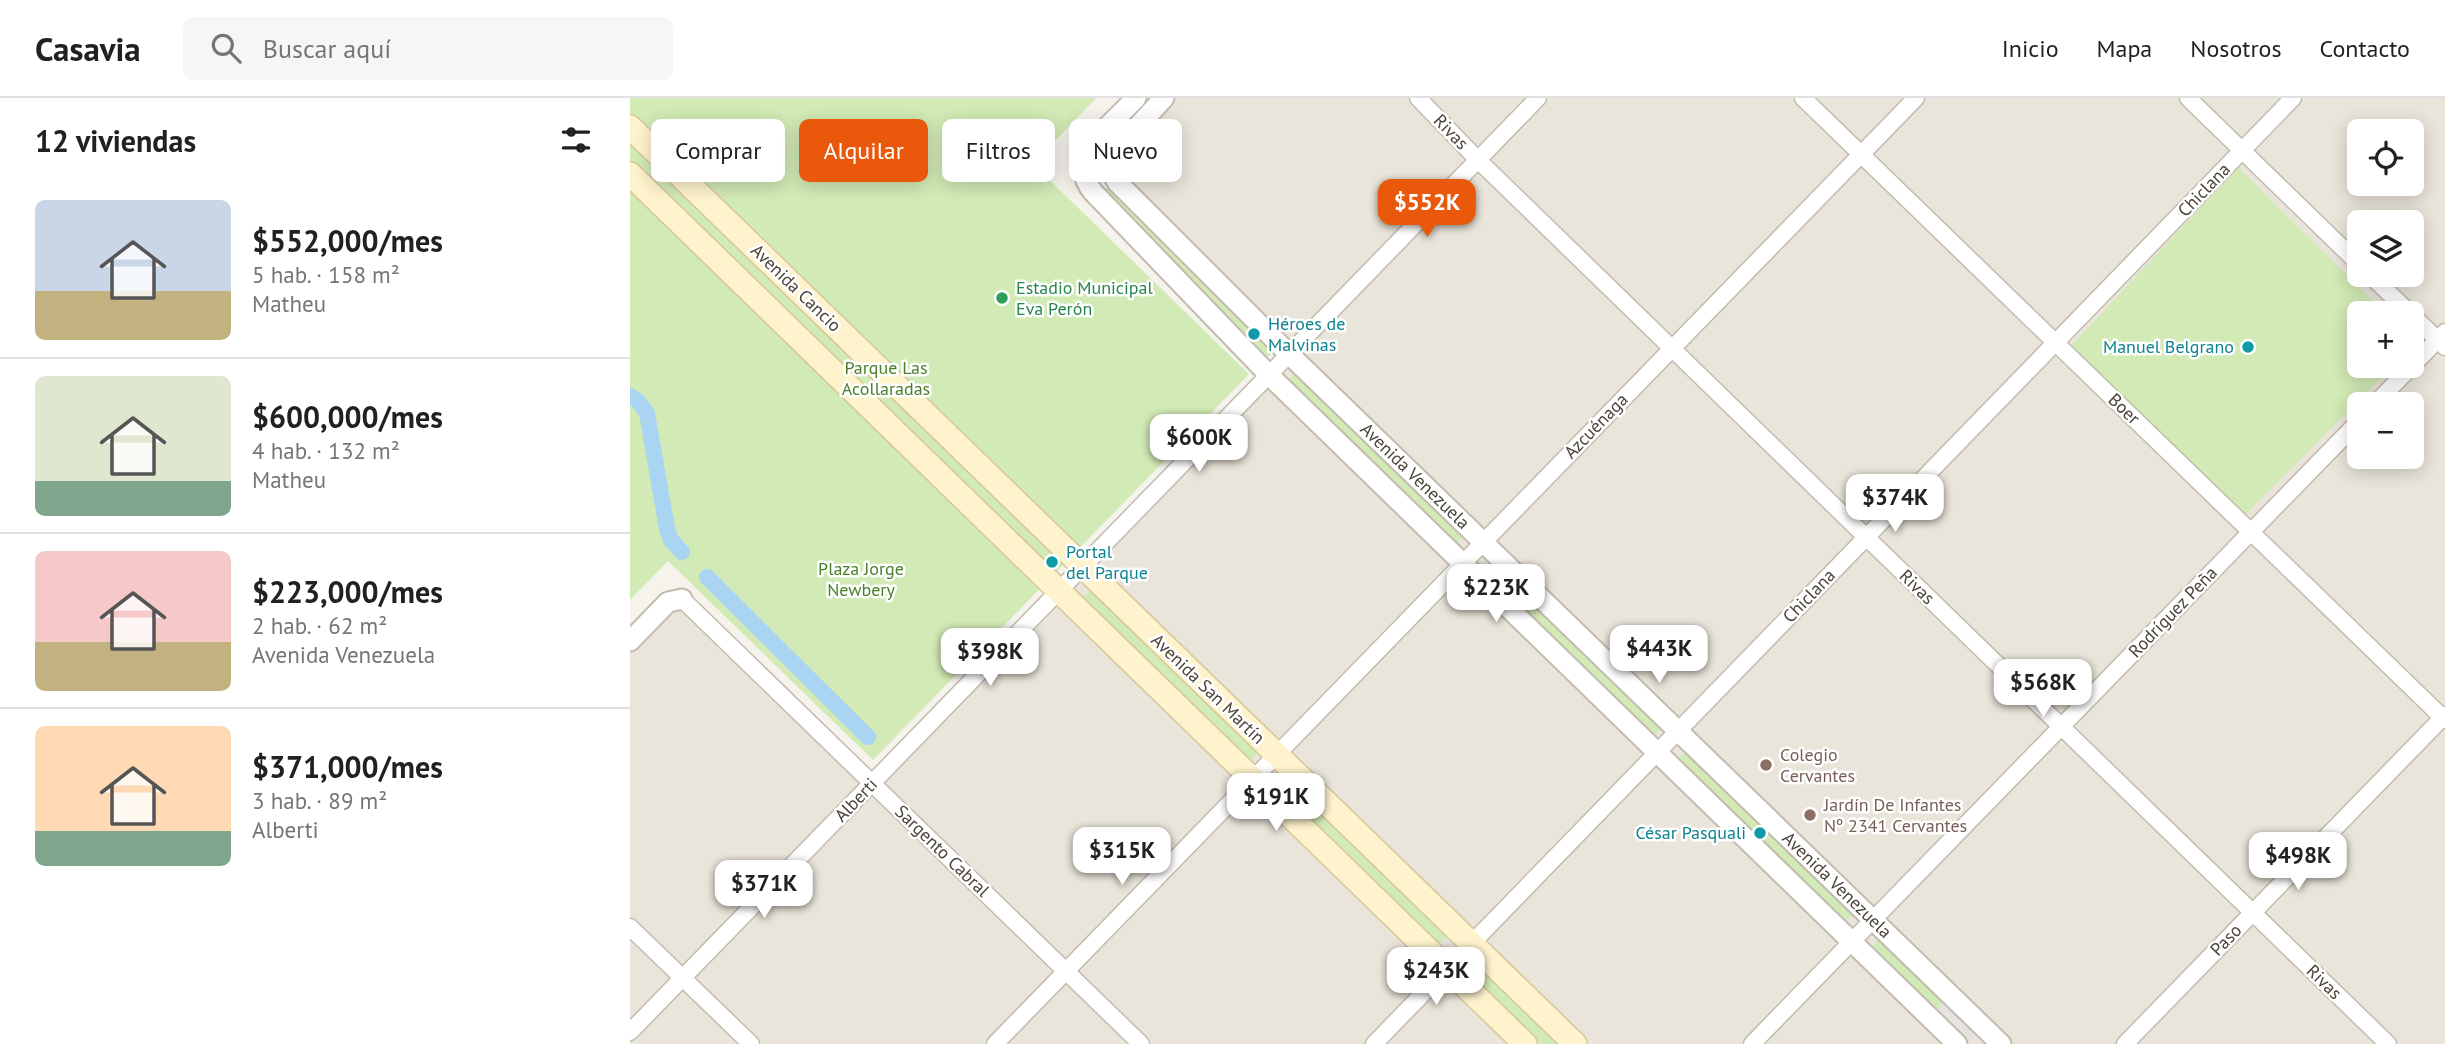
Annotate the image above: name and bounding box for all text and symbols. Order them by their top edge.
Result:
search box [183,17,673,80]
text: Casavia [35,27,141,70]
icon: search [207,29,245,67]
text: Buscar aquí [263,32,391,65]
text: Inicio [2002,33,2059,64]
text: Mapa [2097,33,2152,64]
text: Nosotros [2190,33,2282,64]
text: Contacto [2320,33,2410,64]
street label: Rivas [1429,109,1474,154]
chip: Comprar [651,119,785,182]
chip: Alquilar [799,119,928,182]
chip: Filtros [942,119,1055,182]
chip: Nuevo [1069,119,1182,182]
map controls [2347,119,2424,469]
button: locate [2347,119,2424,196]
text: 12 viviendas [35,121,196,160]
icon: filters [557,121,595,159]
street label: Chiclana [2172,158,2235,221]
pin: $552K [1378,180,1476,239]
text: $552K [1394,187,1460,216]
button: layers [2347,210,2424,287]
text: $552,000/mes [252,221,443,260]
icon: home [91,228,175,312]
street label: Avenida Cancio [746,239,846,337]
text: 5 hab. · 158 m² [252,260,400,289]
place label: Estadio Municipal Eva Perón [1016,276,1153,320]
text: Matheu [252,289,326,318]
marker: Estadio Municipal Eva Perón [994,290,1010,306]
button: + [2347,301,2424,378]
place label: Héroes de Malvinas [1268,312,1345,356]
marker: Héroes de Malvinas [1246,326,1262,342]
place label: Manuel Belgrano [2103,335,2234,358]
marker: Manuel Belgrano [2240,339,2256,355]
park label: Parque Las Acollaradas [842,356,930,400]
street label: Azcuénaga [1559,388,1632,463]
street label: Boer [2104,388,2145,429]
button: − [2347,392,2424,469]
text: $600,000/mes [252,397,443,436]
icon: home [91,404,175,488]
pin: $600K [1150,414,1248,474]
street label: Avenida Venezuela [1356,418,1475,534]
text: $600K [1166,422,1232,451]
text: 4 hab. · 132 m² [252,436,400,465]
text: Matheu [252,465,326,494]
pin: $374K [1846,474,1944,534]
text: $374K [1862,482,1928,511]
place label: Portal del Parque [1066,540,1148,584]
marker: Portal del Parque [1044,554,1060,570]
park label: Plaza Jorge Newbery [818,557,904,601]
street label: Rodríguez Peña [2123,561,2222,662]
pin: $223K [1447,564,1545,624]
street label: Chiclana [1777,564,1840,627]
street label: Rivas [1895,564,1940,609]
text: $223,000/mes [252,572,443,611]
text: $223K [1463,572,1529,601]
icon: home [91,579,175,663]
text: 2 hab. · 62 m² [252,611,387,640]
pin: $443K [1610,626,1708,685]
pin: $398K [941,628,1039,688]
street label: Avenida San Martín [1147,628,1270,749]
text: $443K [1626,633,1692,662]
text: $398K [957,636,1023,665]
text: Avenida Venezuela [252,640,435,669]
pin: $568K [1994,660,2092,719]
text: $568K [2010,667,2076,696]
place label: Colegio Cervantes [1780,743,1855,787]
text: $371,000/mes [252,747,443,786]
icon: home [91,754,175,838]
marker: Colegio Cervantes [1758,757,1774,773]
street label: Alberti [829,773,882,826]
pin: $191K [1227,774,1325,833]
text: $191K [1243,781,1309,810]
text: 3 hab. · 89 m² [252,786,387,815]
place label: Jardín De Infantes Nº 2341 Cervantes [1823,793,1967,837]
street label: Sargento Cabral [890,800,995,902]
marker: Jardín De Infantes Nº 2341 Cervantes [1802,807,1818,823]
text: Alberti [252,815,319,844]
place label: César Pasquali [1635,821,1746,844]
marker: César Pasquali [1752,825,1768,841]
street label: Avenida Venezuela [1778,827,1897,943]
pin: $315K [1073,828,1171,887]
pin: $498K [2249,832,2347,892]
text: $315K [1089,835,1155,864]
text: $498K [2265,840,2331,869]
pin: $371K [715,860,813,920]
text: $371K [731,868,797,897]
street label: Paso [2205,919,2246,960]
pin: $243K [1387,948,1485,1007]
text: $243K [1403,955,1469,984]
street label: Rivas [2302,959,2347,1004]

